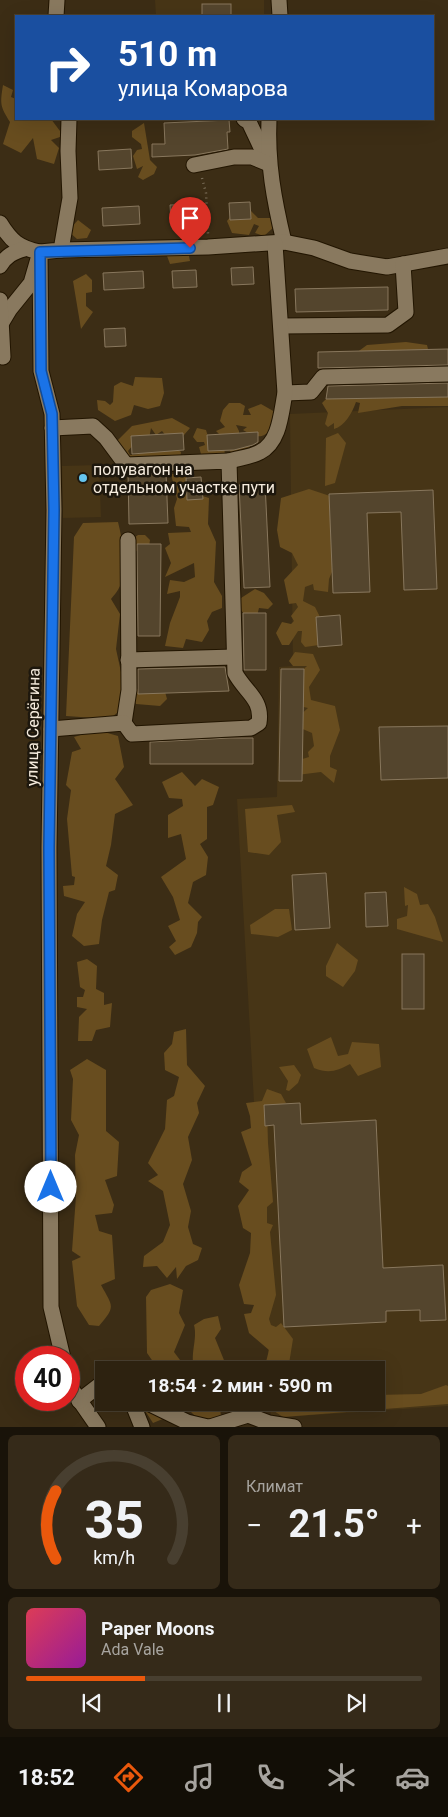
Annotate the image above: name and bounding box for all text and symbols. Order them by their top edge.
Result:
text: 510 m [118,34,217,75]
icon: right [35,35,100,100]
text: улица Комарова [118,76,288,101]
pin [169,197,211,248]
icon: arrive [176,204,204,232]
place label: полувагон на отдельном участке пути [93,460,275,497]
marker: полувагон на отдельном участке пути [77,472,89,484]
street label: улица Серёгина [22,668,44,786]
position arrow [24,1160,76,1212]
speed limit sign: 40 [15,1346,80,1411]
text: 18:54 · 2 мин · 590 m [148,1374,332,1397]
text: Климат [246,1477,303,1496]
text: 35 [84,1490,144,1551]
text: 21.5° [288,1502,380,1546]
text: − [246,1509,262,1542]
text: + [406,1509,422,1542]
text: km/h [93,1547,135,1568]
text: Paper Moons [101,1617,214,1640]
text: Ada Vale [101,1640,164,1659]
icon: previous [78,1689,106,1717]
icon: pause [210,1689,238,1717]
icon: next [342,1689,370,1717]
icon: directions [111,1760,146,1795]
icon: music [182,1760,217,1795]
icon: phone [253,1760,288,1795]
icon: climate [324,1760,359,1795]
icon: car [395,1760,430,1795]
text: 18:52 [18,1765,75,1790]

